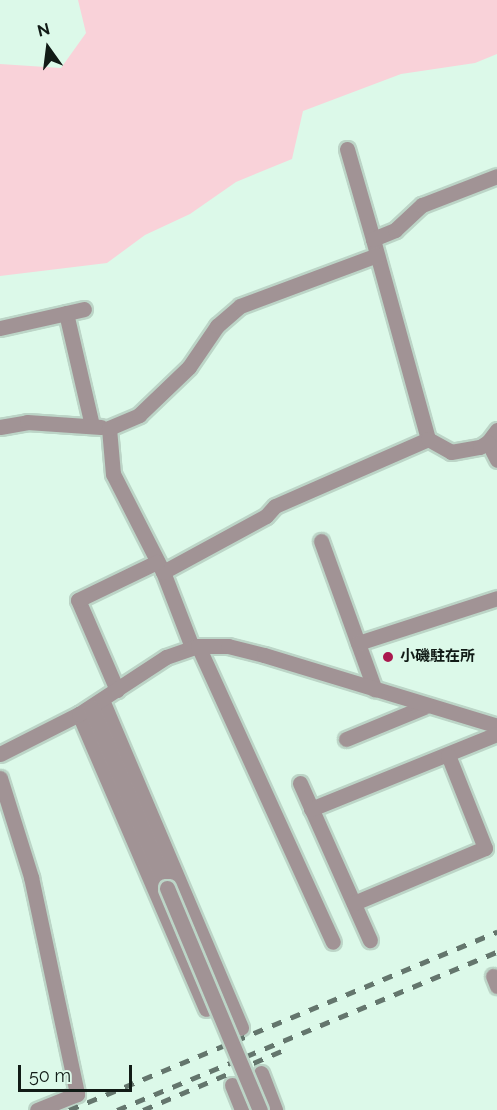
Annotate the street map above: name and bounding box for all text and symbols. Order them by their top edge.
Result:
north arrow [18,18,78,78]
text: N [35,19,52,41]
place label: 小磯駐在所 [400,648,475,666]
marker: 小磯駐在所 [381,650,395,664]
scale bar [21,1053,135,1091]
text: 50 m [29,1065,71,1086]

